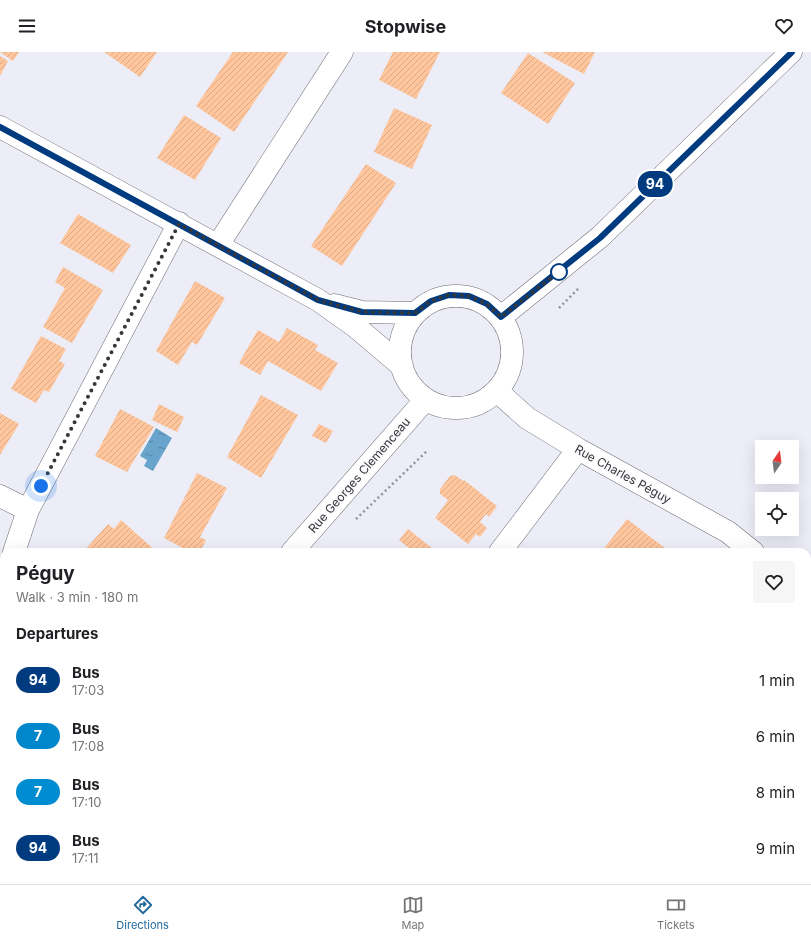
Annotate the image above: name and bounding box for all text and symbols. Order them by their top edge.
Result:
icon: menu [16,15,38,37]
icon: heart [773,15,795,37]
text: Stopwise [365,16,446,37]
line badge: 94 [637,171,673,197]
text: 94 [646,175,664,192]
unlabelled marker [550,263,568,281]
street label: Rue Georges Clemenceau [305,414,413,536]
north arrow [755,440,799,484]
map controls [755,440,799,536]
street label: Rue Charles Péguy [572,441,674,507]
your location [31,476,51,496]
button: locate [755,492,799,536]
button: heart [753,561,795,603]
text: Péguy [16,562,75,585]
text: Walk · 3 min · 180 m [16,589,138,605]
text: Departures [16,624,98,643]
text: Bus [72,663,100,682]
text: 94 [29,671,47,688]
text: 1 min [759,671,795,690]
text: 17:03 [72,682,104,698]
text: Bus [72,719,100,738]
text: 7 [34,727,42,744]
text: 6 min [756,727,795,746]
text: 17:08 [72,738,104,754]
text: Bus [72,775,100,794]
text: 7 [34,783,42,800]
text: 8 min [756,783,795,802]
text: 17:10 [72,794,101,810]
text: Bus [72,831,100,850]
text: 94 [29,839,47,856]
text: 9 min [756,839,795,858]
text: 17:11 [72,850,99,866]
tab: Directions [116,894,169,932]
tab: Map [402,894,424,932]
tab: Tickets [657,894,695,932]

